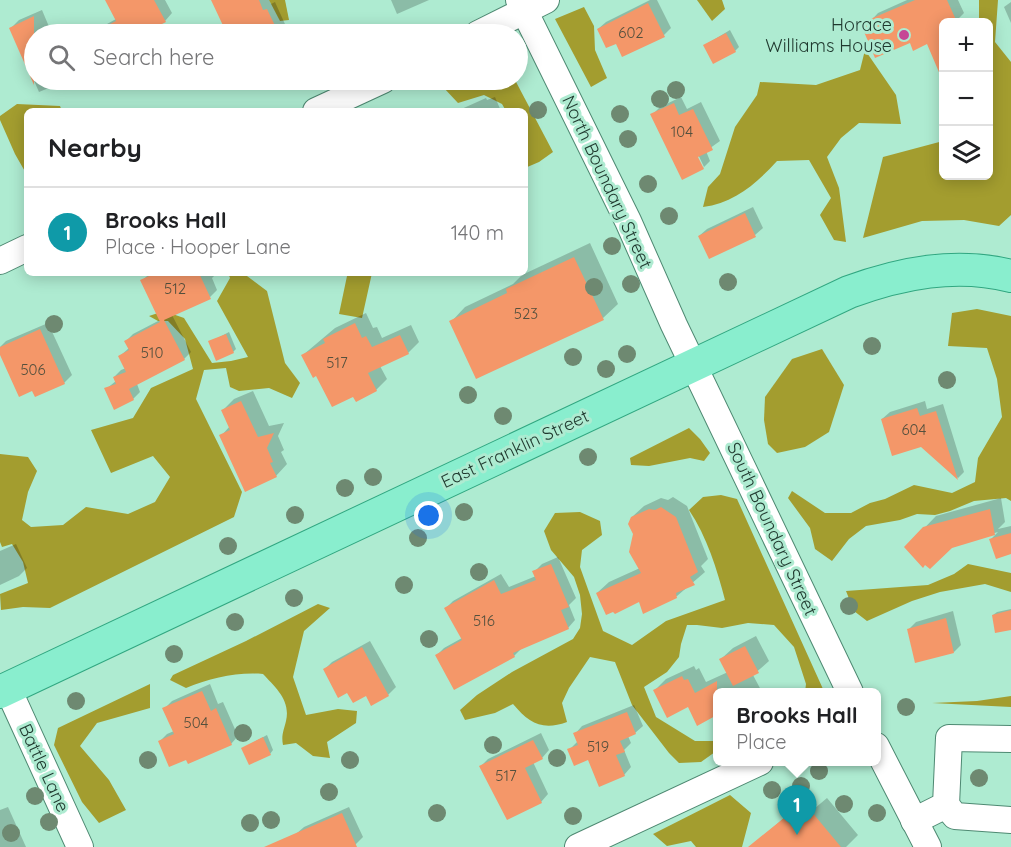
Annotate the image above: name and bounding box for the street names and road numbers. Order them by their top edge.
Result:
street label: North Boundary Street [557,92,658,272]
street label: East Franklin Street [437,404,592,493]
street label: South Boundary Street [722,438,823,619]
street label: Battle Lane [14,720,75,816]

